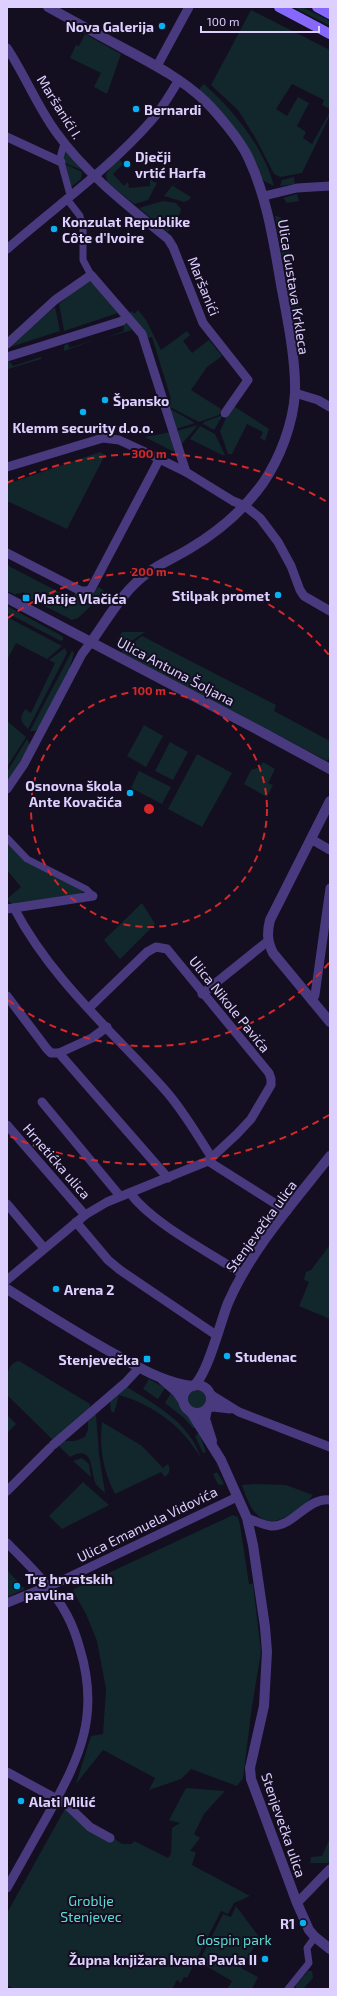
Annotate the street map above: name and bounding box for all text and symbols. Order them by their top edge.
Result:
scale bar [201,8,319,34]
text: 100 m [207,14,239,28]
place label: Nova Galerija [66,18,154,35]
marker: Nova Galerija [157,21,167,31]
street label: Maršanići I. [34,72,86,142]
place label: Bernardi [144,101,201,118]
marker: Bernardi [131,104,141,114]
place label: Dječji vrtić Harfa [135,148,206,181]
marker: Dječji vrtić Harfa [122,159,132,169]
place label: Konzulat Republike Côte d'Ivoire [62,213,190,246]
street label: Ulica Gustava Krkleca [275,218,313,356]
marker: Konzulat Republike Côte d'Ivoire [49,224,59,234]
street label: Maršanići [184,254,224,318]
place label: Špansko [113,392,169,409]
marker: Špansko [100,395,110,405]
marker: Klemm security d.o.o. [78,407,88,417]
place label: Klemm security d.o.o. [12,419,154,436]
text: 300 m [131,446,167,460]
text: 200 m [131,564,167,578]
place label: Stilpak promet [172,587,270,604]
place label: Matije Vlačića [34,590,127,607]
marker: Stilpak promet [273,590,283,600]
marker: Matije Vlačića [21,593,31,603]
street label: Ulica Antuna Šoljana [114,633,238,709]
text: 100 m [132,683,166,697]
place label: Osnovna škola Ante Kovačića [25,777,122,810]
marker: Osnovna škola Ante Kovačića [125,788,135,798]
centre of rings [142,802,156,816]
street label: Ulica Nikole Pavića [186,952,274,1056]
street label: Hrnetićka ulica [20,1120,94,1202]
street label: Stenjevečka ulica [222,1177,300,1275]
place label: Arena 2 [64,1281,114,1298]
marker: Arena 2 [51,1284,61,1294]
place label: Studenac [235,1348,297,1365]
place label: Stenjevečka [58,1351,139,1368]
marker: Studenac [222,1351,232,1361]
marker: Stenjevečka [142,1354,152,1364]
street label: Ulica Emanuela Vidovića [74,1483,220,1565]
place label: Trg hrvatskih pavlina [25,1570,113,1603]
marker: Trg hrvatskih pavlina [12,1581,22,1591]
street label: Stenjevečka ulica [258,1770,310,1880]
place label: Alati Milić [29,1793,96,1810]
marker: Alati Milić [16,1796,26,1806]
park label: Groblje Stenjevec [60,1892,122,1925]
place label: R1 [280,1915,295,1932]
marker: R1 [298,1918,308,1928]
park label: Gospin park [196,1931,272,1948]
place label: Župna knjižara Ivana Pavla II [69,1951,257,1968]
marker: Župna knjižara Ivana Pavla II [260,1954,270,1964]

